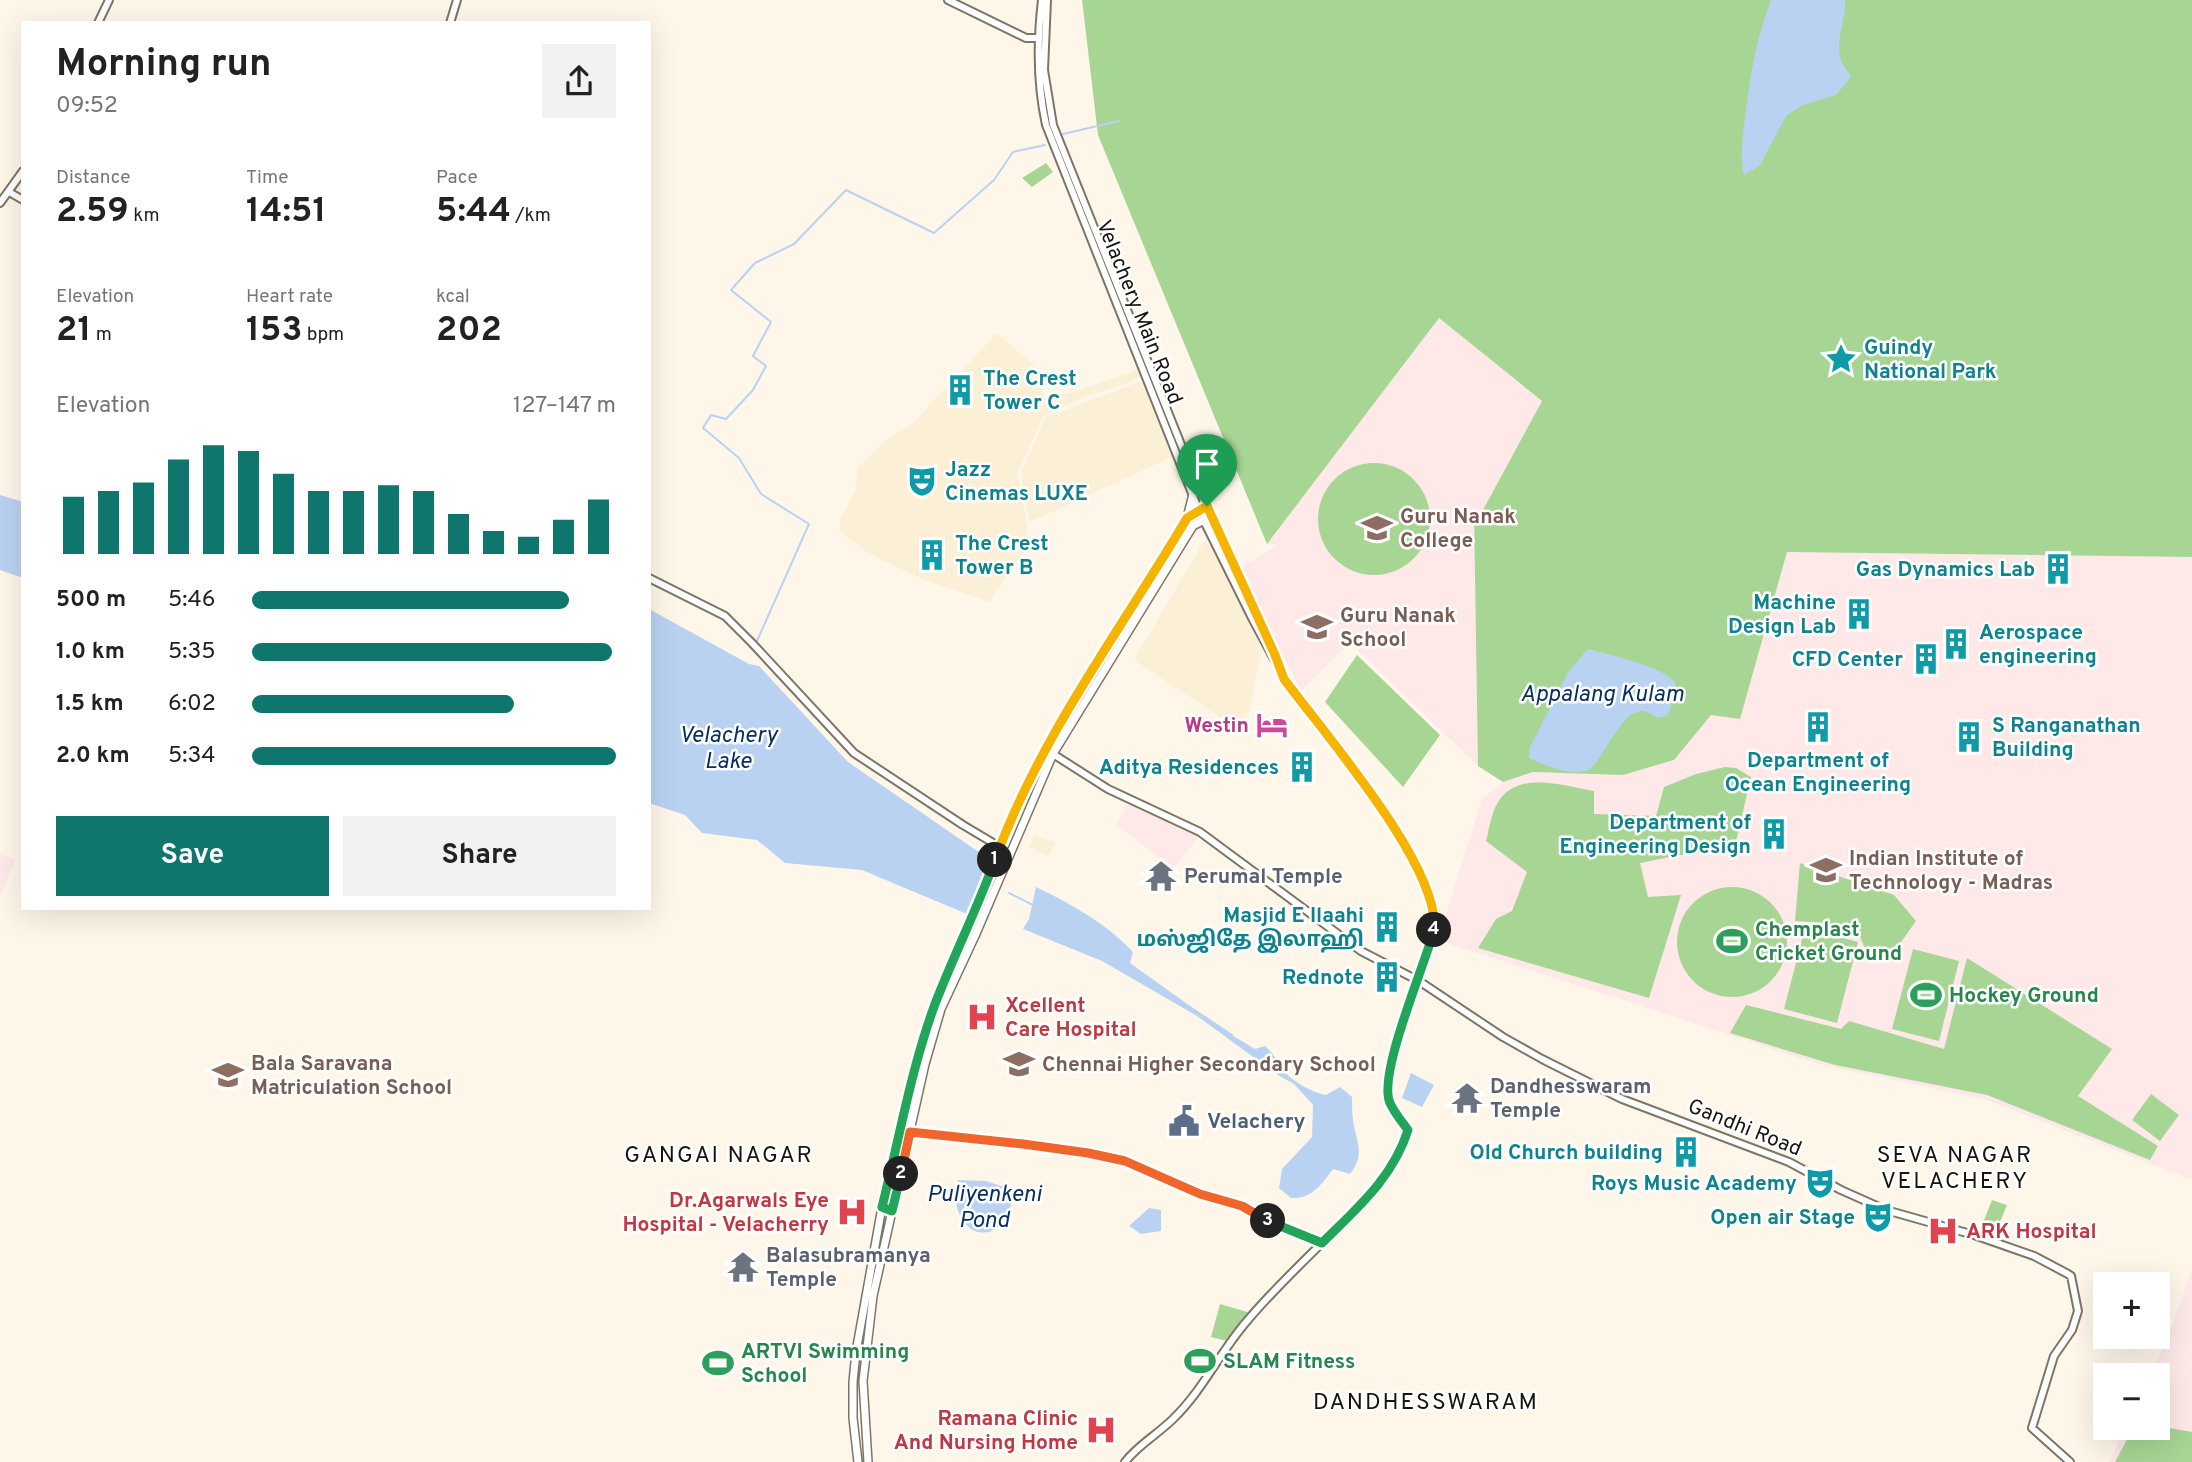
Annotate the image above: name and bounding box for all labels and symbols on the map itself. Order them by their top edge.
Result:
street label: Velachery Main Road [1089,216,1188,409]
place label: Guindy National Park [1864,335,1997,386]
place icon: Guindy National Park [1824,342,1858,376]
place label: The Crest Tower C [983,366,1077,417]
building icon: The Crest Tower C [943,373,977,407]
pin [1177,434,1237,506]
place label: Jazz Cinemas LUXE [945,457,1088,508]
theatre icon: Jazz Cinemas LUXE [905,464,939,498]
place label: Guru Nanak College [1400,504,1516,555]
school or university icon: Guru Nanak College [1360,511,1394,545]
place label: The Crest Tower B [955,531,1049,582]
building icon: The Crest Tower B [915,538,949,572]
building icon: Gas Dynamics Lab [2041,552,2075,586]
place label: Gas Dynamics Lab [1856,557,2035,584]
place label: Machine Design Lab [1728,590,1836,641]
building icon: Machine Design Lab [1842,597,1876,631]
place label: Guru Nanak School [1340,603,1456,654]
school or university icon: Guru Nanak School [1300,610,1334,644]
place label: Aerospace engineering [1979,620,2097,671]
building icon: Aerospace engineering [1939,627,1973,661]
building icon: CFD Center [1909,642,1943,676]
place label: CFD Center [1792,647,1903,674]
water label: Appalang Kulam [1520,681,1684,710]
hotel icon: Westin [1255,708,1289,742]
building icon: Department of Ocean Engineering [1801,710,1835,744]
place label: Westin [1184,713,1249,740]
place label: S Ranganathan Building [1992,713,2141,764]
building icon: S Ranganathan Building [1952,720,1986,754]
water label: Velachery Lake [679,722,780,777]
place label: Department of Ocean Engineering [1725,748,1911,799]
building icon: Aditya Residences [1285,750,1319,784]
place label: Aditya Residences [1099,755,1279,782]
place label: Department of Engineering Design [1560,810,1751,861]
building icon: Department of Engineering Design [1757,817,1791,851]
pin: 1 [978,842,1012,878]
place label: Indian Institute of Technology - Madras [1849,846,2053,897]
school or university icon: Indian Institute of Technology - Madras [1809,853,1843,887]
temple icon: Perumal Temple [1144,859,1178,893]
place label: Perumal Temple [1184,864,1343,891]
place label: Masjid E Ilaahi மஸ்ஜிதே இலாஹி [1137,903,1364,954]
building icon: Masjid E Ilaahi மஸ்ஜிதே இலாஹி [1370,910,1404,944]
pin: 4 [1416,912,1452,948]
place label: Chemplast Cricket Ground [1755,917,1902,968]
sports icon: Chemplast Cricket Ground [1715,924,1749,958]
building icon: Rednote [1370,960,1404,994]
place label: Rednote [1282,965,1364,992]
sports icon: Hockey Ground [1909,978,1943,1012]
place label: Hockey Ground [1949,983,2099,1010]
place label: Xcellent Care Hospital [1005,993,1137,1044]
hospital icon: Xcellent Care Hospital [965,1000,999,1034]
school or university icon: Chennai Higher Secondary School [1002,1047,1036,1081]
place label: Bala Saravana Matriculation School [251,1051,452,1102]
place label: Chennai Higher Secondary School [1042,1052,1376,1079]
school or university icon: Bala Saravana Matriculation School [211,1058,245,1092]
place label: Dandhesswaram Temple [1490,1074,1651,1125]
temple icon: Dandhesswaram Temple [1450,1081,1484,1115]
street label: Gandhi Road [1684,1093,1805,1163]
public building icon: Velachery [1167,1104,1201,1138]
place label: Velachery [1207,1109,1306,1136]
building icon: Old Church building [1669,1135,1703,1169]
place label: Old Church building [1469,1140,1663,1167]
district label: GANGAI NAGAR [624,1142,814,1171]
district label: SEVA NAGAR VELACHERY [1877,1142,2033,1197]
pin: 2 [884,1156,918,1192]
theatre icon: Roys Music Academy [1803,1166,1837,1200]
place label: Roys Music Academy [1591,1171,1797,1198]
water label: Puliyenkeni Pond [927,1181,1043,1236]
place label: Dr.Agarwals Eye Hospital - Velacherry [622,1188,829,1239]
hospital icon: Dr.Agarwals Eye Hospital - Velacherry [835,1195,869,1229]
theatre icon: Open air Stage [1861,1200,1895,1234]
pin: 3 [1250,1204,1286,1238]
place label: Open air Stage [1710,1205,1855,1232]
hospital icon: ARK Hospital [1926,1214,1960,1248]
place label: ARK Hospital [1966,1219,2097,1246]
place label: Balasubramanya Temple [766,1243,931,1294]
temple icon: Balasubramanya Temple [726,1250,760,1284]
place label: ARTVI Swimming School [741,1339,909,1390]
sports icon: SLAM Fitness [1183,1344,1217,1378]
sports icon: ARTVI Swimming School [701,1346,735,1380]
place label: SLAM Fitness [1223,1349,1355,1376]
district label: DANDHESSWARAM [1313,1389,1539,1418]
place label: Ramana Clinic And Nursing Home [894,1406,1078,1457]
hospital icon: Ramana Clinic And Nursing Home [1084,1413,1118,1447]

